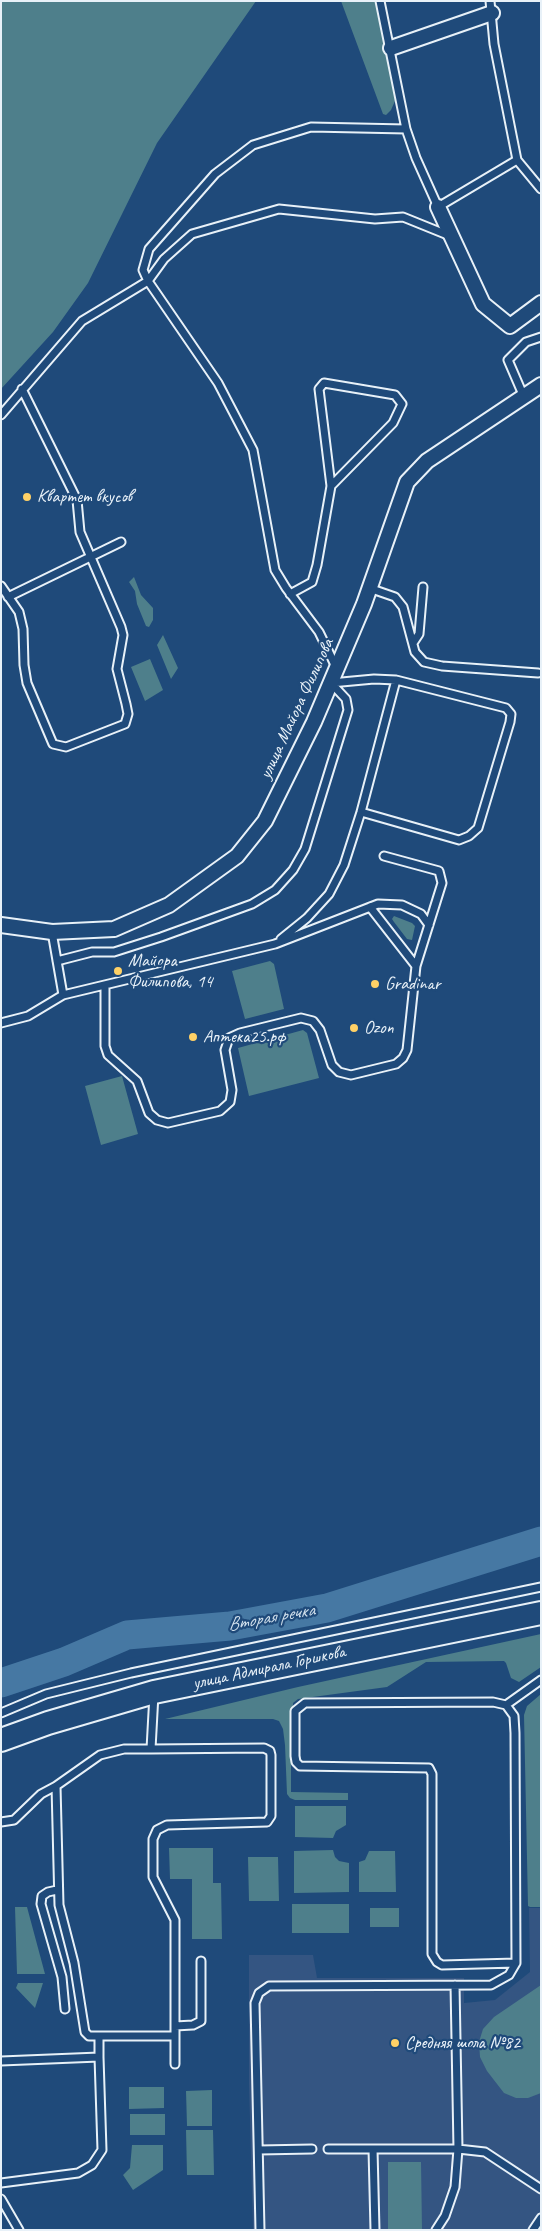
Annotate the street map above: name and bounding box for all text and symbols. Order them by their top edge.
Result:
place label: Квартет вкусов [37,486,132,508]
marker: Квартет вкусов [21,491,33,503]
street label: улица Майора Филипова [255,635,339,783]
place label: Майора Филипова, 14 [128,950,213,992]
marker: Майора Филипова, 14 [112,965,124,977]
place label: Gradinar [385,973,440,995]
marker: Gradinar [369,978,381,990]
place label: Ozon [364,1017,394,1039]
marker: Ozon [348,1022,360,1034]
place label: Аптека25.рф [203,1026,285,1048]
marker: Аптека25.рф [187,1031,199,1043]
water label: Вторая речка [226,1599,316,1637]
street label: улица Адмирала Горшкова [191,1641,347,1695]
place label: Средняя шола №82 [405,2032,520,2054]
marker: Средняя шола №82 [389,2037,401,2049]

